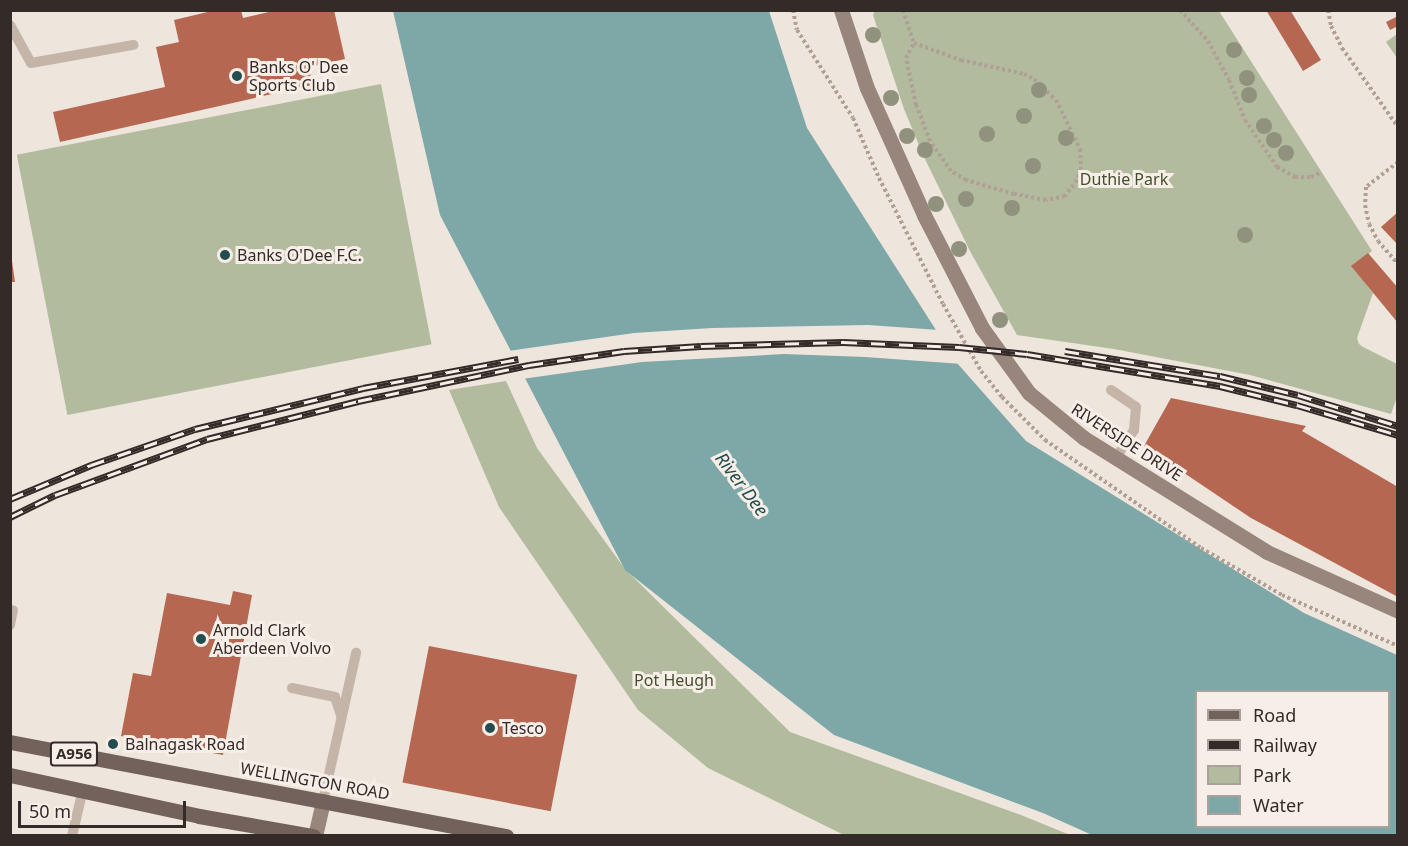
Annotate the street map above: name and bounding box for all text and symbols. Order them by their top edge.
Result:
place label: Banks O' Dee Sports Club [249,57,349,95]
marker: Banks O' Dee Sports Club [230,69,244,83]
park label: Duthie Park [1080,169,1168,189]
place label: Banks O'Dee F.C. [237,245,362,265]
marker: Banks O'Dee F.C. [218,248,232,262]
street label: RIVERSIDE DRIVE [1068,399,1186,485]
water label: River Dee [711,448,773,520]
place label: Arnold Clark Aberdeen Volvo [213,620,331,658]
marker: Arnold Clark Aberdeen Volvo [194,632,208,646]
park label: Pot Heugh [634,670,714,690]
legend [1195,690,1390,828]
text: Road [1253,703,1296,727]
place label: Tesco [502,718,544,738]
marker: Tesco [483,721,497,735]
text: Railway [1253,733,1317,757]
place label: Balnagask Road [125,734,245,754]
marker: Balnagask Road [106,737,120,751]
road number: A956 [48,742,100,766]
street label: WELLINGTON ROAD [239,758,391,804]
text: Park [1253,763,1291,787]
scale bar [21,789,189,827]
text: Water [1253,793,1304,817]
text: 50 m [29,799,71,823]

